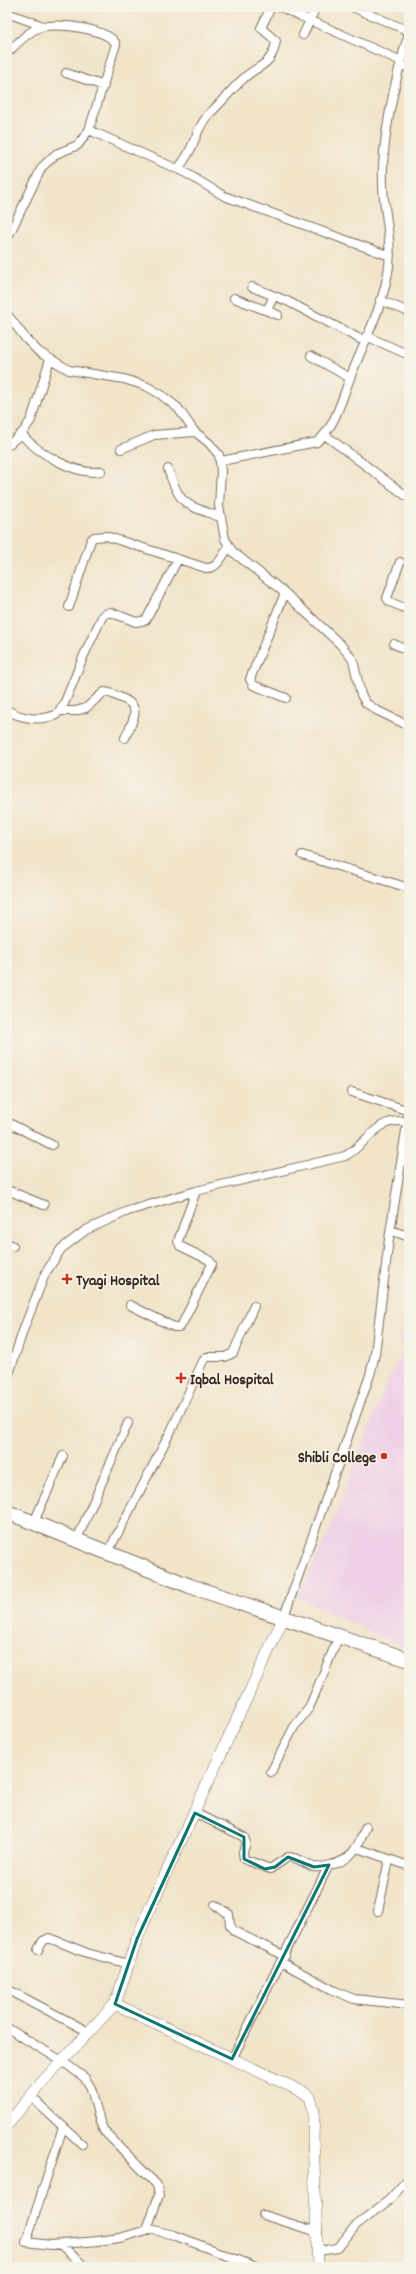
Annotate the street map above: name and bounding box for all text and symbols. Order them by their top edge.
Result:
place label: Tyagi Hospital [76,1270,160,1293]
marker: Tyagi Hospital [61,1273,73,1285]
place label: Iqbal Hospital [190,1369,274,1392]
marker: Iqbal Hospital [175,1372,187,1384]
place label: Shibli College [298,1447,376,1470]
marker: Shibli College [379,1451,389,1461]

